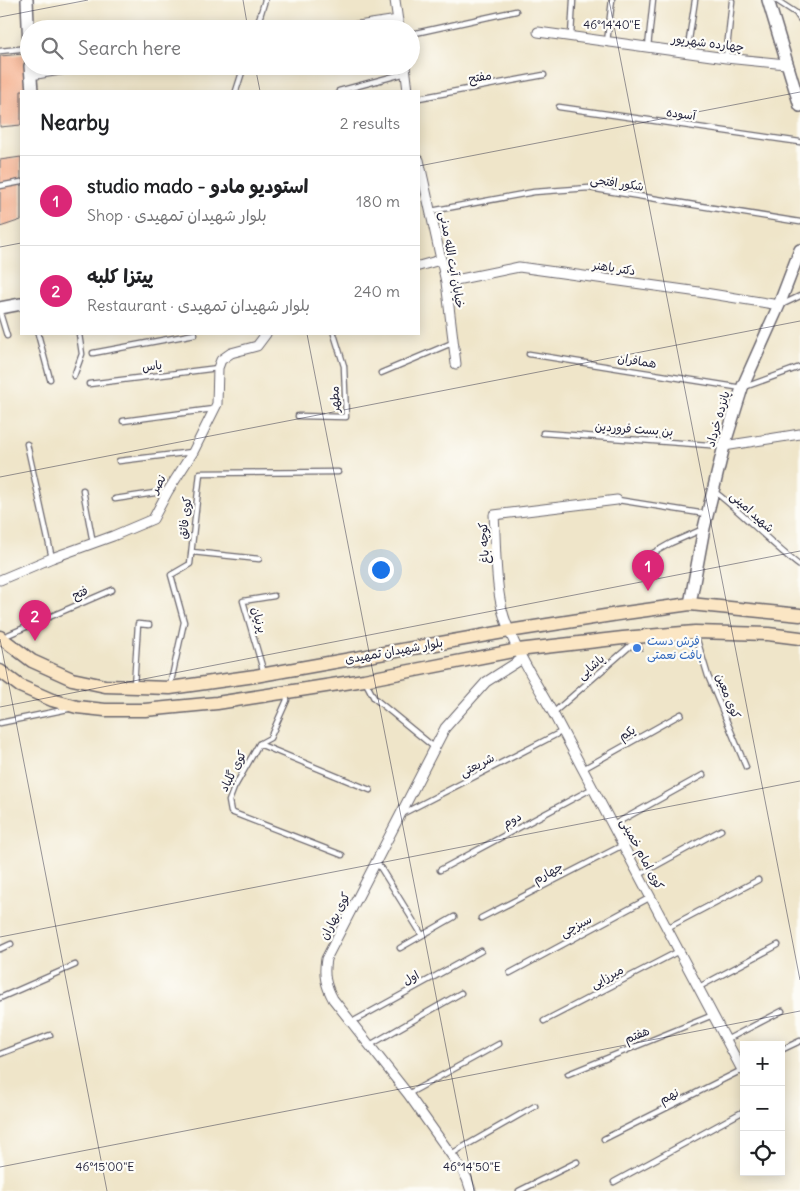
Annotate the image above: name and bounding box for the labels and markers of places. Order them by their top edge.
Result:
pin: 1 [632,550,664,591]
pin: 2 [19,600,51,641]
place label: فرش دست بافت نعمتی [647,633,702,663]
marker: فرش دست بافت نعمتی [631,642,643,654]

